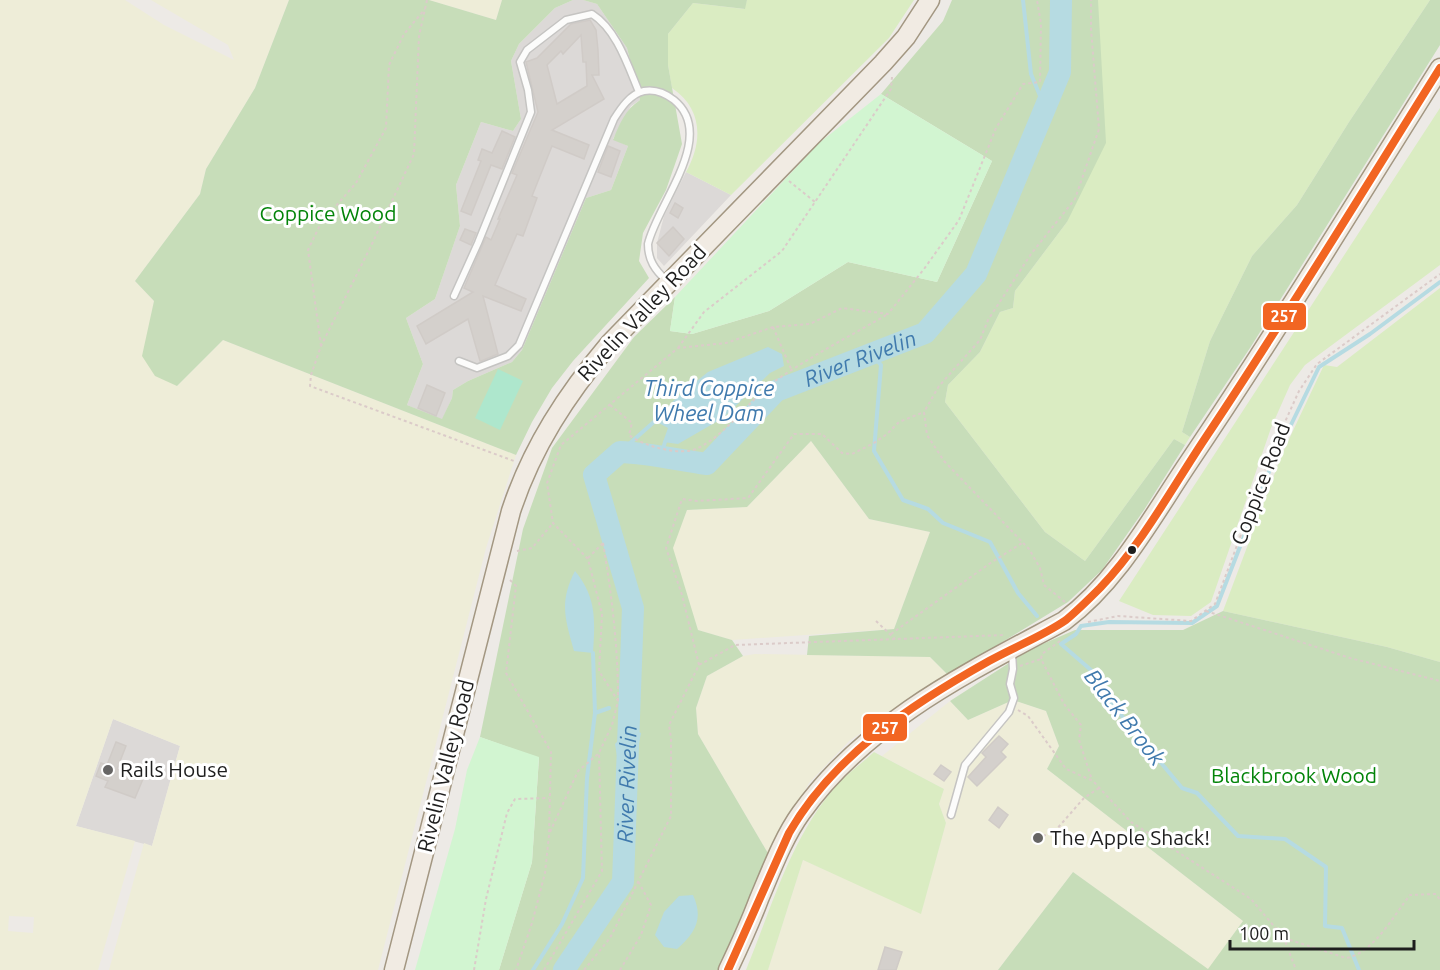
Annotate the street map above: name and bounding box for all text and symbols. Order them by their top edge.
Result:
park label: Coppice Wood [260,201,396,225]
street label: Rivelin Valley Road [572,239,710,385]
line badge: 257 [1262,302,1307,331]
text: 257 [1270,307,1298,325]
water label: River Rivelin [800,325,920,391]
water label: Third Coppice Wheel Dam [644,375,774,425]
street label: Coppice Road [1226,419,1294,548]
unlabelled marker [1126,544,1138,556]
water label: Black Brook [1080,664,1171,770]
street label: Rivelin Valley Road [412,677,478,855]
line badge: 257 [862,713,908,742]
text: 257 [871,719,899,737]
water label: River Rivelin [611,724,641,844]
place label: Rails House [120,757,228,781]
marker: Rails House [101,763,115,777]
park label: Blackbrook Wood [1211,763,1377,787]
place label: The Apple Shack! [1050,825,1210,849]
marker: The Apple Shack! [1031,831,1045,845]
scale bar [1230,913,1414,951]
text: 100 m [1239,923,1289,943]

